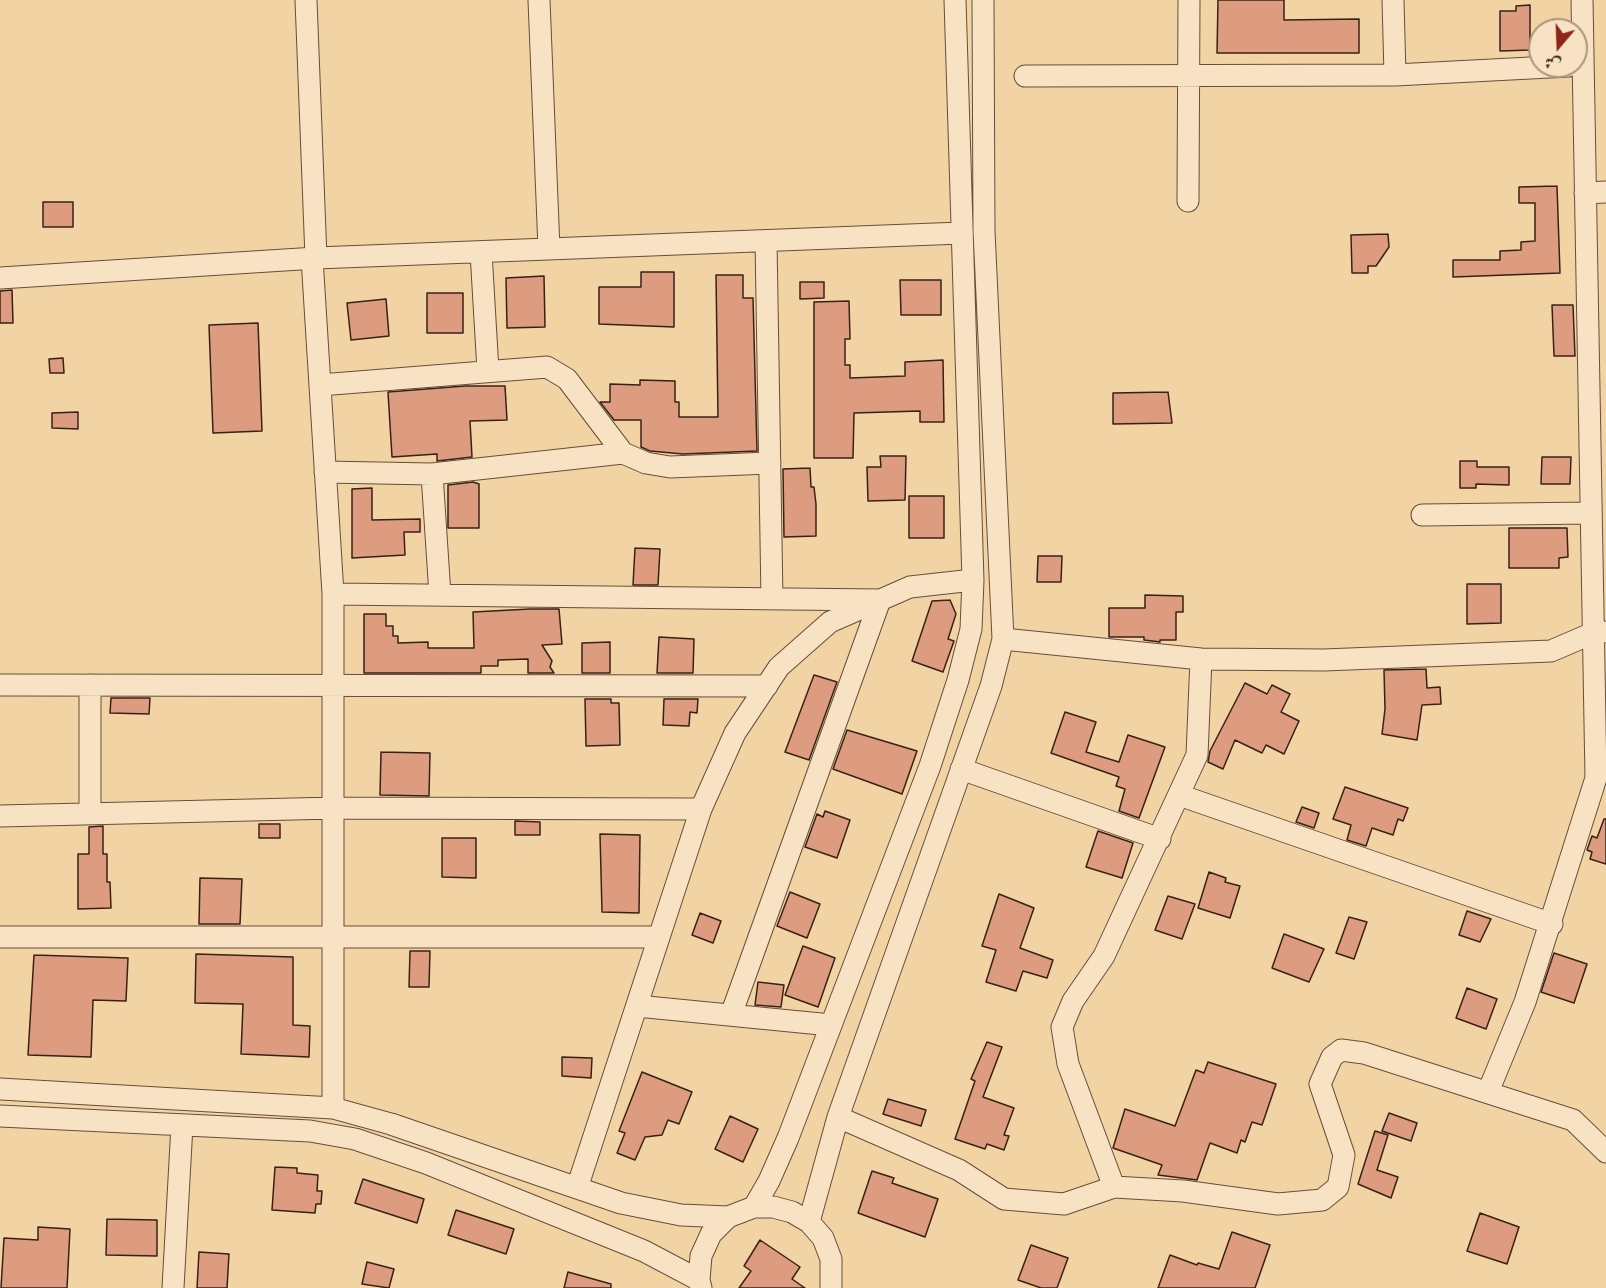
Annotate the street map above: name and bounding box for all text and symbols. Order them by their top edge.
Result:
north arrow [1528,18,1588,78]
text: ش [1542,51,1564,75]

